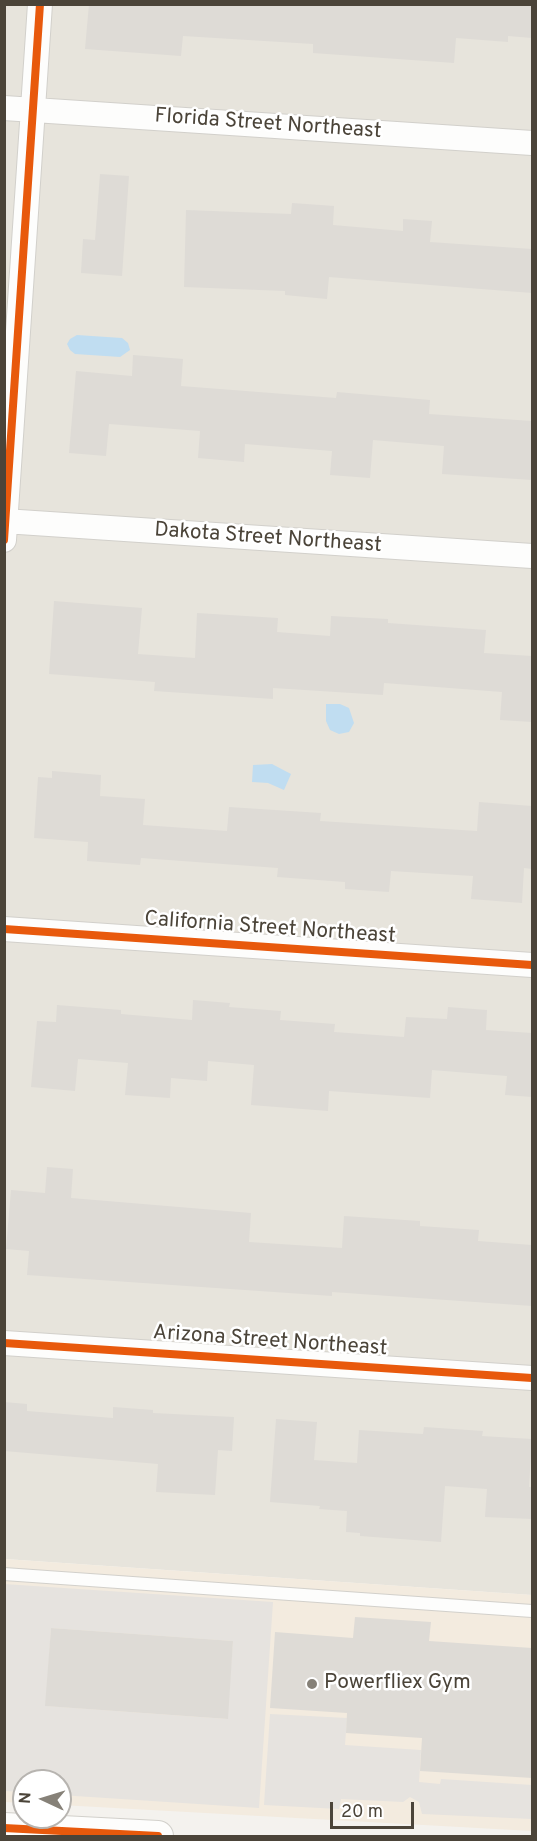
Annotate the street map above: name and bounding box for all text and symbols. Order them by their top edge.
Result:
street label: Florida Street Northeast [154,105,382,145]
street label: Dakota Street Northeast [153,518,383,560]
street label: California Street Northeast [143,908,397,950]
street label: Arizona Street Northeast [152,1321,388,1363]
place label: Powerfliex Gym [324,1671,471,1697]
marker: Powerfliex Gym [305,1677,319,1691]
north arrow [12,1769,72,1829]
scale bar [333,1790,417,1828]
text: N [16,1791,36,1804]
text: 20 m [341,1801,383,1824]

